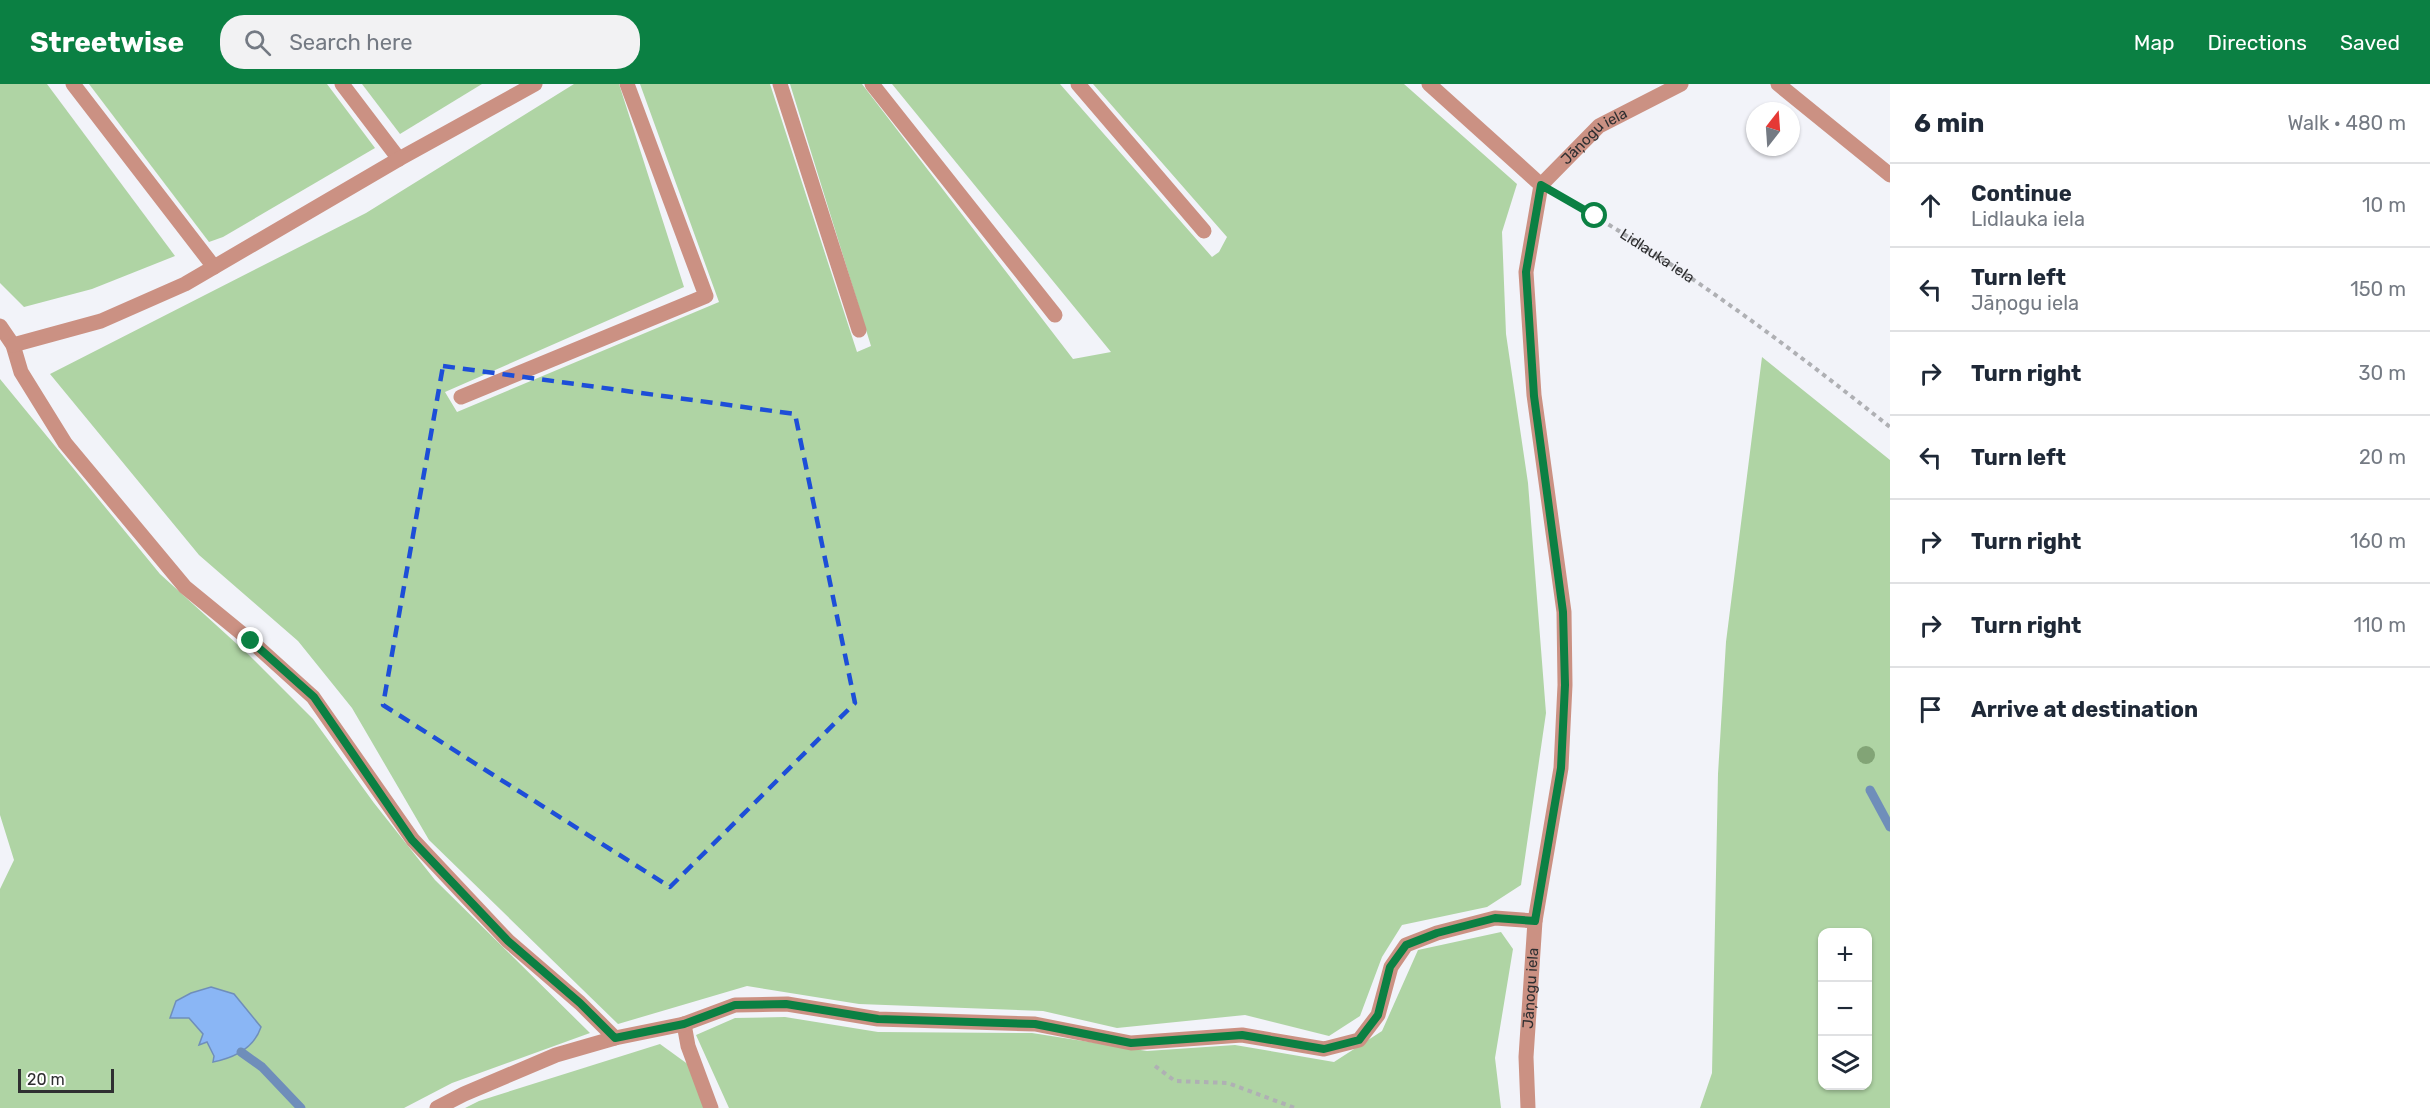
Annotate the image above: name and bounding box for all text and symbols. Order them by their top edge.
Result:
search box [220,15,640,69]
text: Streetwise [30,26,184,59]
icon: search [241,26,274,59]
text: Search here [289,29,413,56]
text: Map [2134,30,2175,55]
text: Directions [2208,30,2307,55]
text: Saved [2340,30,2400,55]
north arrow [1746,102,1800,156]
street label: Jāņogu iela [1557,104,1630,168]
text: 6 min [1914,108,1984,139]
text: Walk · 480 m [2287,111,2406,135]
text: Continue [1971,180,2072,207]
icon: ahead [1914,189,1947,222]
text: 10 m [2362,193,2406,217]
route start [1581,202,1607,228]
text: Lidlauka iela [1971,207,2085,231]
street label: Lidlauka iela [1617,225,1698,287]
text: Turn left [1971,264,2066,291]
icon: left [1914,273,1947,306]
text: 150 m [2350,277,2406,301]
text: Jāņogu iela [1971,291,2079,315]
icon: right [1914,357,1947,390]
text: Turn right [1971,360,2081,387]
text: 30 m [2359,361,2406,385]
icon: left [1914,441,1947,474]
text: Turn left [1971,444,2066,471]
text: 20 m [2359,445,2406,469]
icon: right [1914,525,1947,558]
text: Turn right [1971,528,2081,555]
text: 160 m [2350,529,2406,553]
icon: right [1914,609,1947,642]
text: Turn right [1971,612,2081,639]
text: 110 m [2354,613,2406,637]
route end [237,627,263,653]
icon: arrive [1914,693,1947,726]
text: Arrive at destination [1971,696,2198,723]
map controls [1818,928,1872,1090]
button: + [1818,928,1872,982]
street label: Jāņogu iela [1519,947,1542,1029]
button: − [1818,982,1872,1036]
button: layers [1818,1036,1872,1090]
scale bar [18,1066,114,1094]
text: 20 m [27,1070,65,1089]

